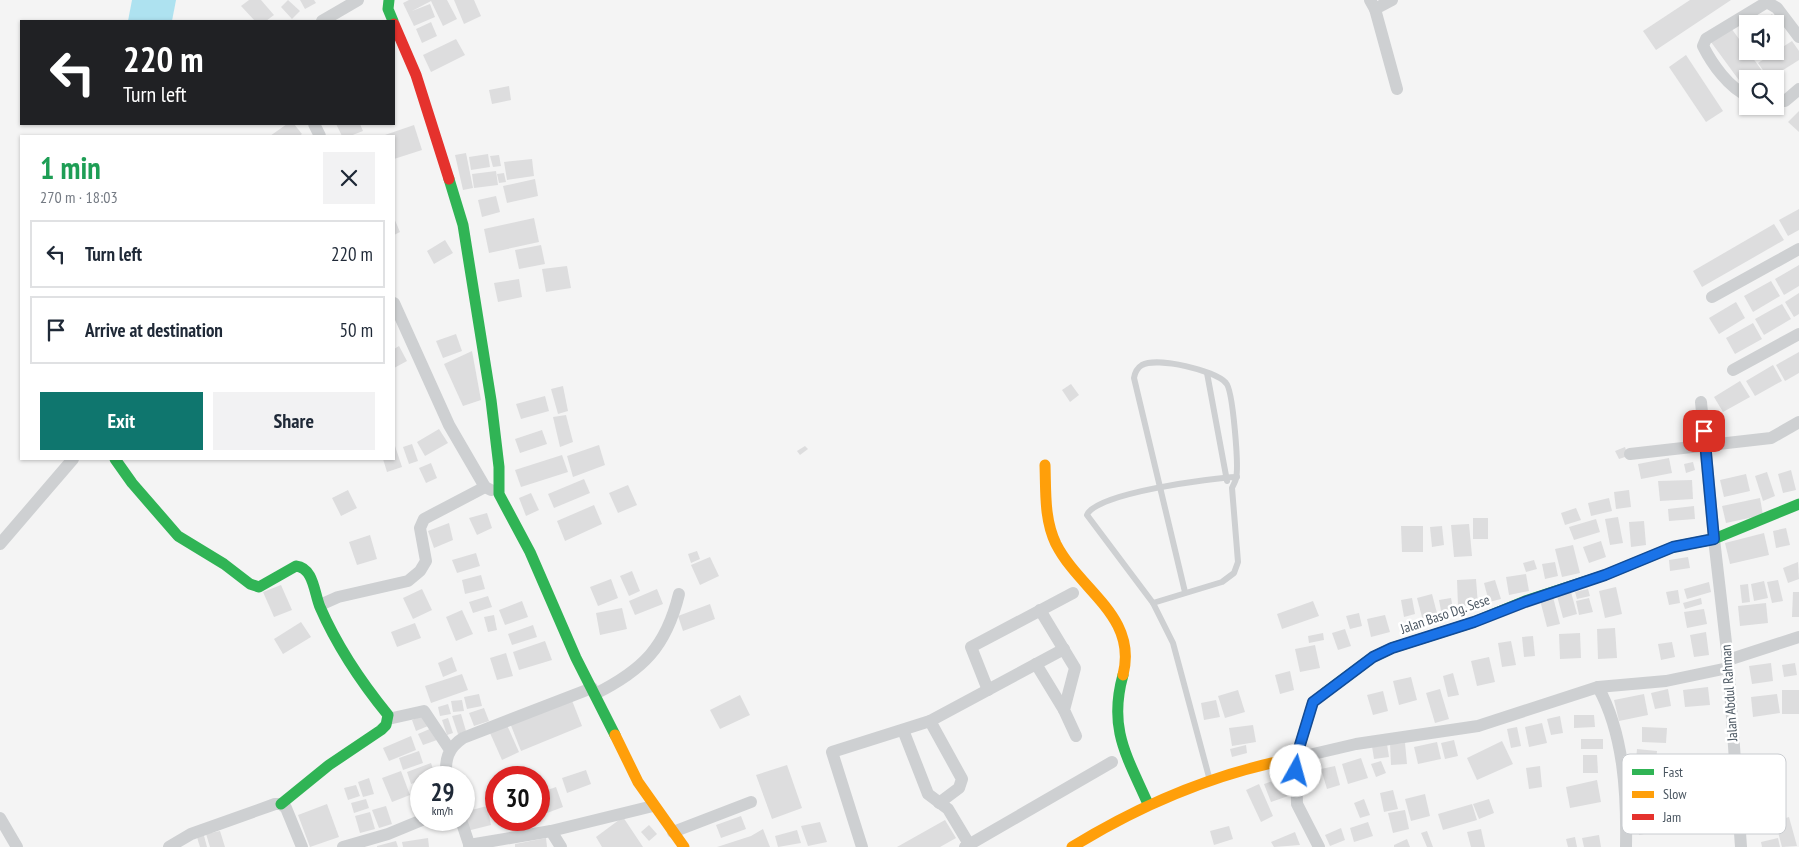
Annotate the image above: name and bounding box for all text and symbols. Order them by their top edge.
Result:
map controls [1739,15,1784,115]
button: sound [1739,15,1784,60]
text: 220 m [123,36,204,82]
icon: left [40,40,105,105]
button: search [1739,70,1784,115]
text: Turn left [123,80,187,108]
text: 1 min [40,148,101,187]
button: close [323,152,375,204]
text: 270 m · 18:03 [40,187,118,207]
icon: left [42,240,70,268]
text: Turn left [85,242,142,266]
text: 220 m [331,242,373,266]
icon: arrive [42,316,70,344]
text: Arrive at destination [85,318,223,342]
text: 50 m [340,318,373,342]
button: Exit [40,392,203,450]
button: Share [213,392,375,450]
pin [1683,410,1725,452]
icon: arrive [1690,417,1718,445]
street label: Jalan Baso Dg. Sese [1397,590,1492,638]
street label: Jalan Abdul Rahman [1717,644,1741,743]
position arrow [1269,744,1321,796]
legend [1622,754,1786,834]
text: Fast [1663,763,1683,781]
speed limit sign: 30 [485,766,550,831]
text: 29 [431,776,454,808]
text: Slow [1663,785,1687,803]
text: km/h [432,803,453,818]
text: Jam [1662,808,1681,826]

